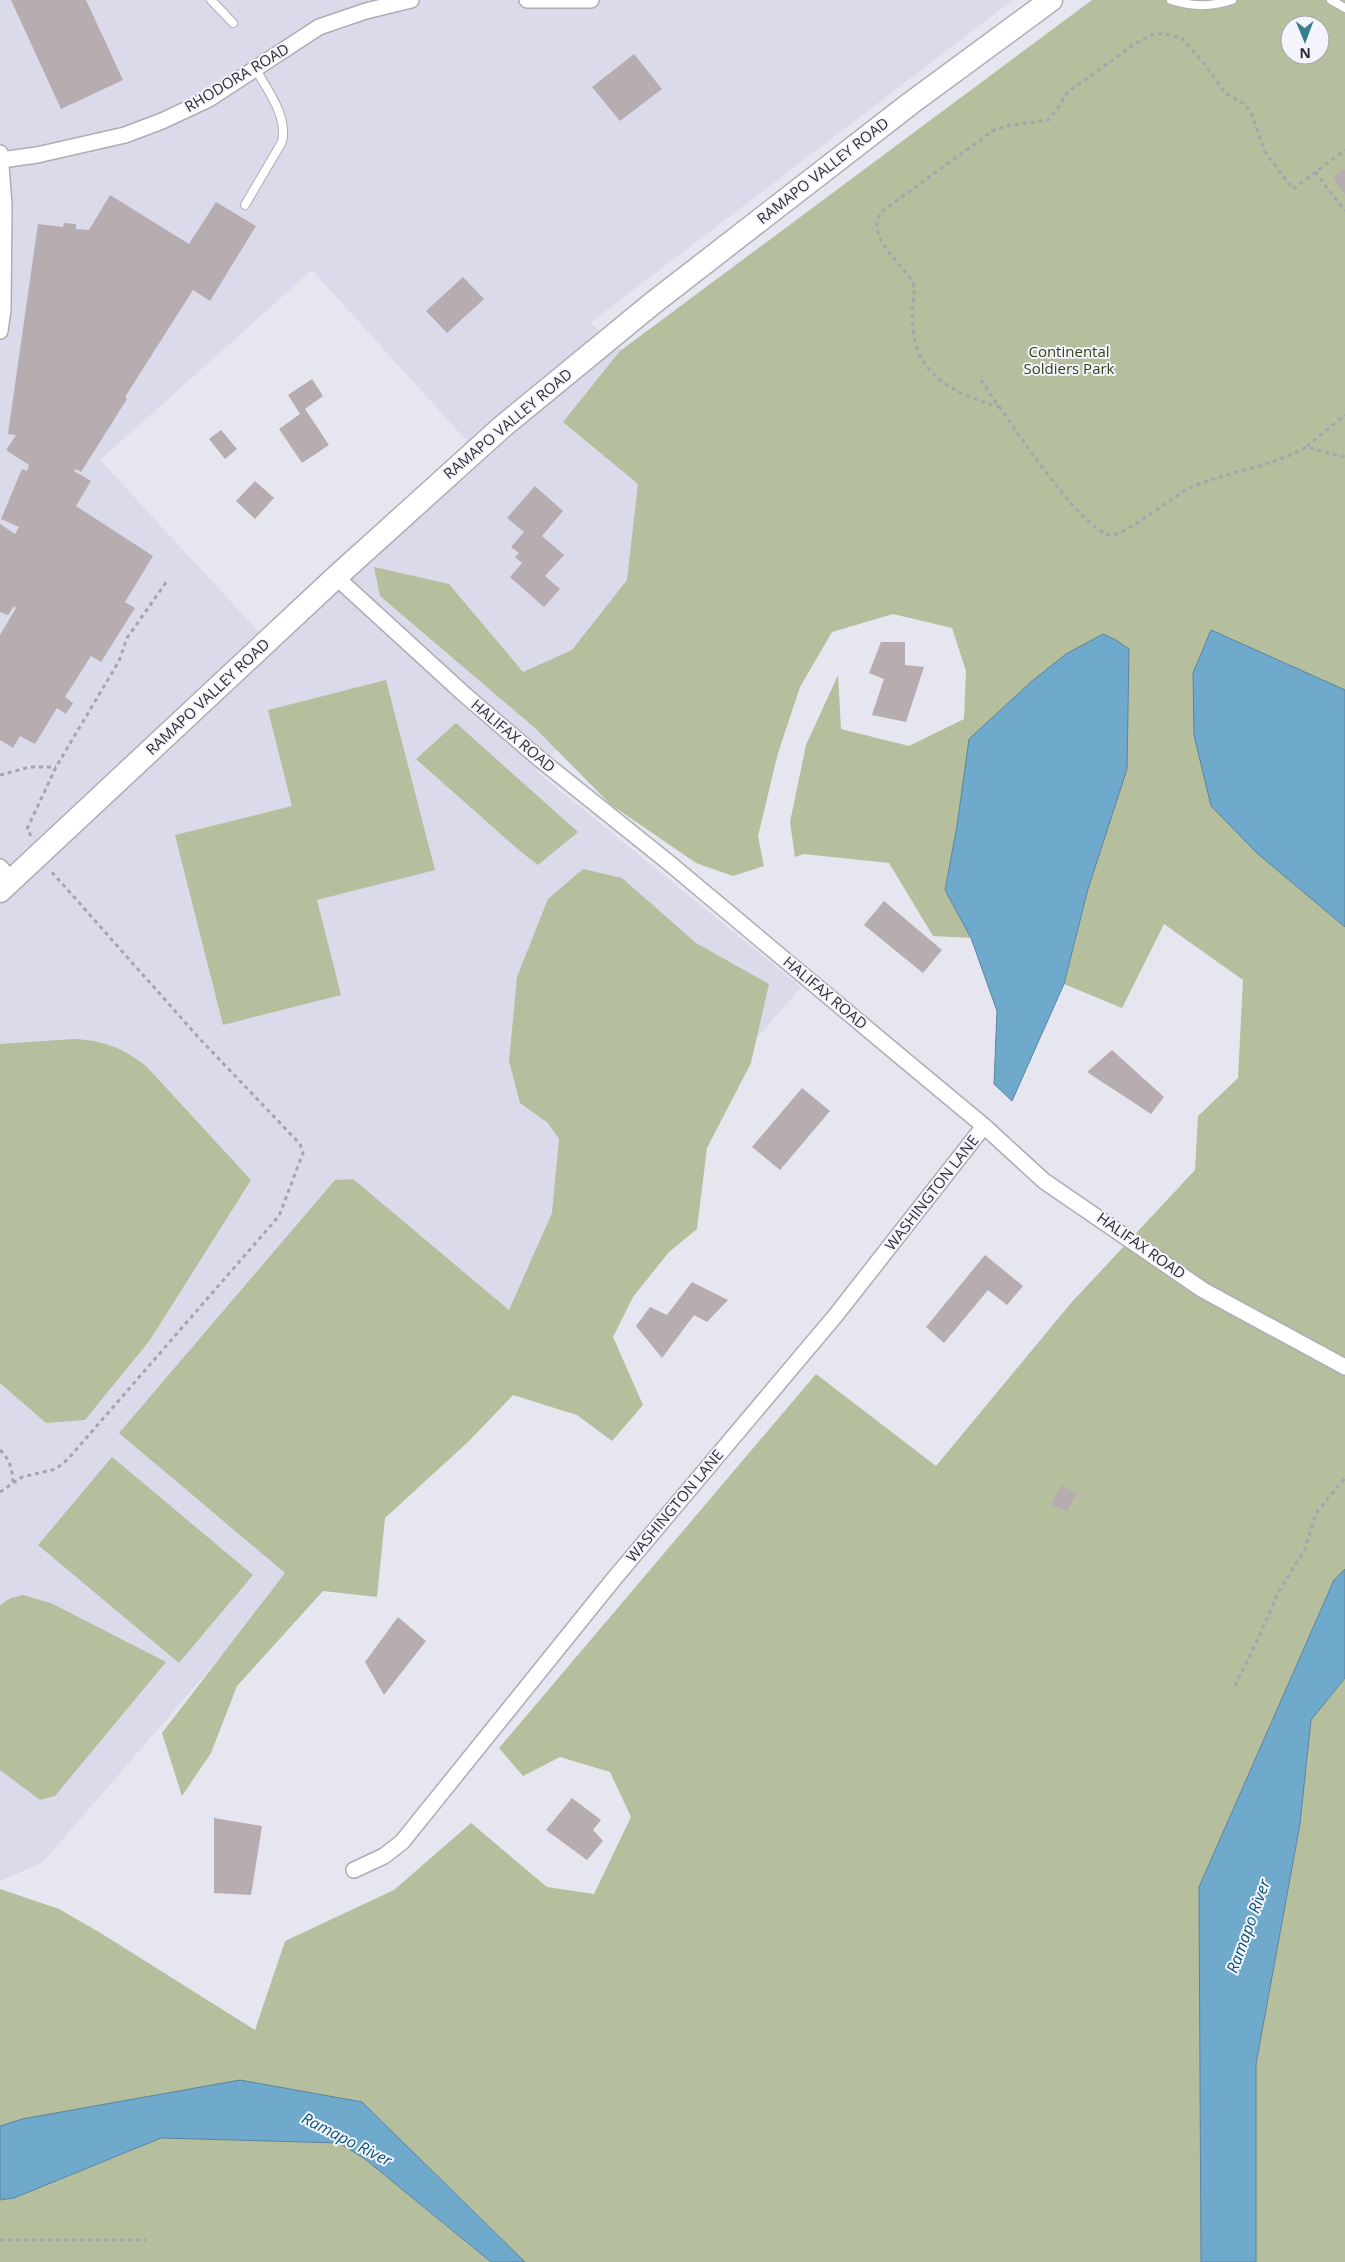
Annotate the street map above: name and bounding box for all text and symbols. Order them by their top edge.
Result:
north arrow [1280,15,1330,65]
street label: RHODORA ROAD [181,38,292,116]
text: N [1299,44,1311,63]
street label: RAMAPO VALLEY ROAD [752,112,892,228]
park label: Continental Soldiers Park [1024,341,1115,378]
street label: RAMAPO VALLEY ROAD [439,363,576,483]
street label: RAMAPO VALLEY ROAD [141,634,273,759]
street label: HALIFAX ROAD [468,694,560,776]
street label: HALIFAX ROAD [780,951,872,1033]
street label: WASHINGTON LANE [880,1131,983,1254]
street label: HALIFAX ROAD [1093,1207,1190,1283]
street label: WASHINGTON LANE [621,1445,727,1566]
water label: Ramapo River [1221,1875,1275,1976]
water label: Ramapo River [298,2107,396,2171]

